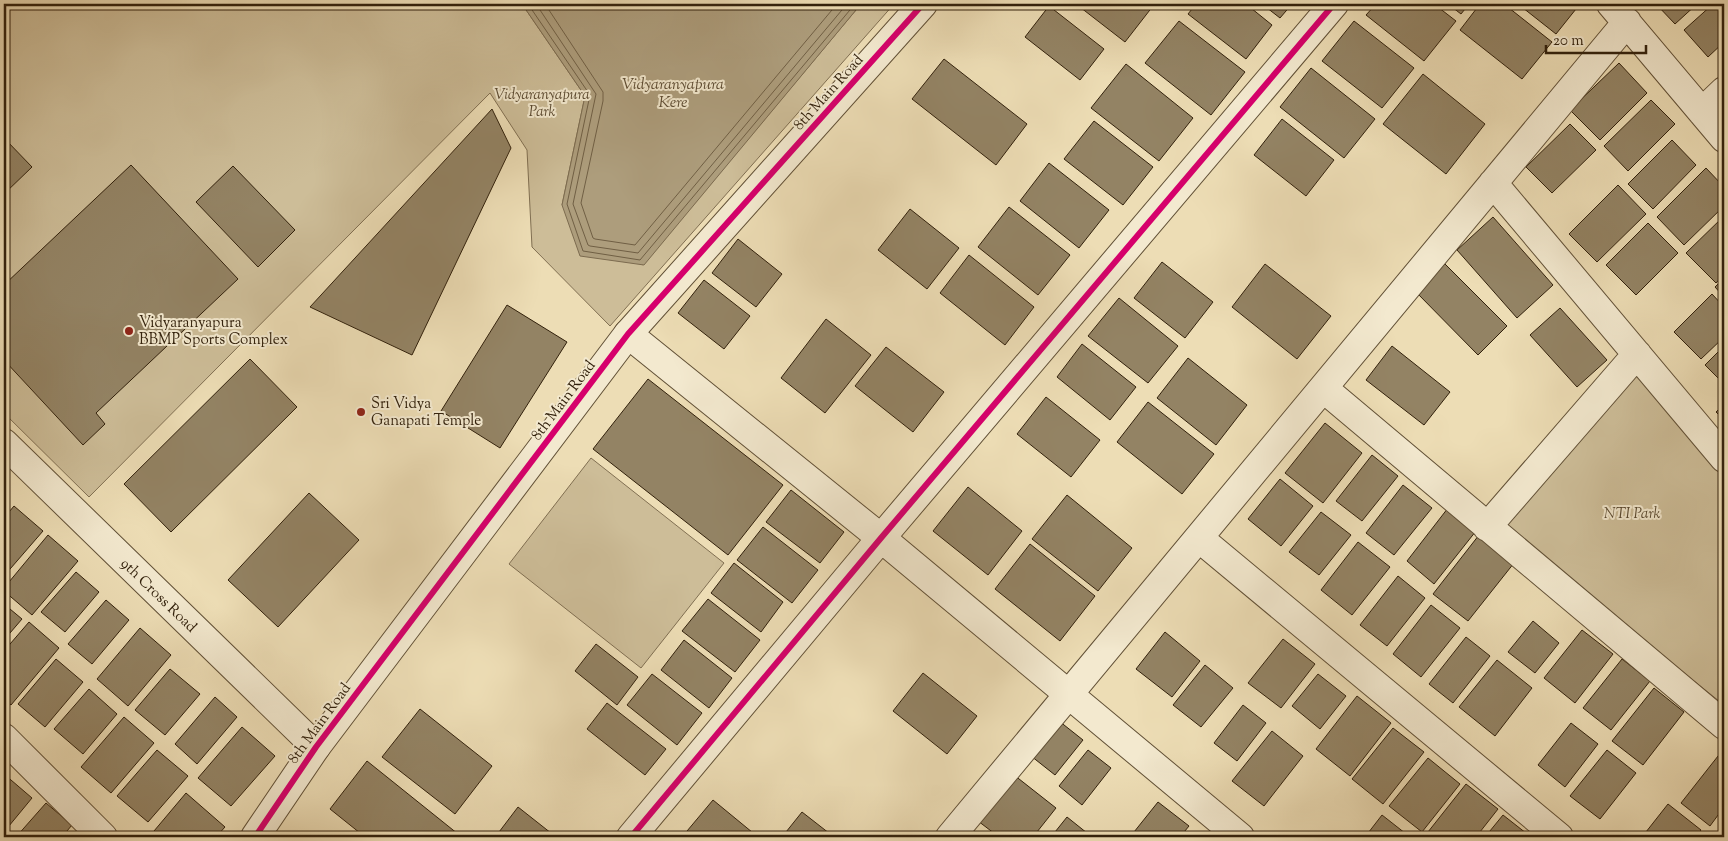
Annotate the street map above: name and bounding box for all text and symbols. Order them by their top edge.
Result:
scale bar [1546,22,1646,54]
text: 20 m [1553,31,1584,52]
street label: 8th Main Road [789,50,869,135]
water label: Vidyaranyapura Kere [622,74,724,115]
park label: Vidyaranyapura Park [494,85,590,123]
place label: Vidyaranyapura BBMP Sports Complex [139,313,288,351]
marker: Vidyaranyapura BBMP Sports Complex [123,325,135,337]
street label: 8th Main Road [527,356,602,445]
place label: Sri Vidya Ganapati Temple [371,394,481,432]
marker: Sri Vidya Ganapati Temple [355,406,367,418]
park label: NTI Park [1604,504,1660,525]
street label: 9th Cross Road [115,554,201,638]
street label: 8th Main Road [284,679,357,769]

